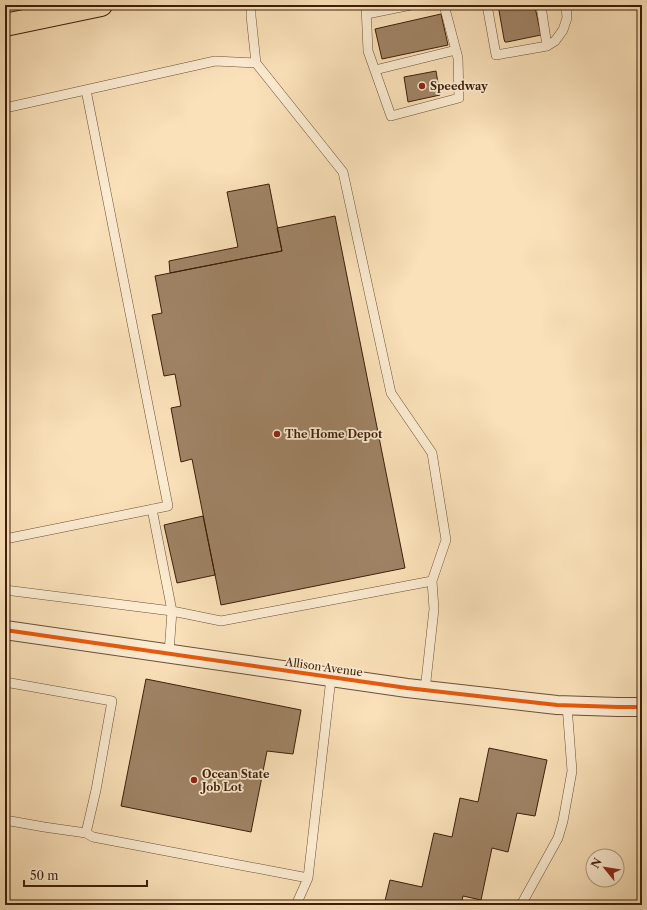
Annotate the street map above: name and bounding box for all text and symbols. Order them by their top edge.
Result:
place label: Speedway [430,79,488,93]
marker: Speedway [417,81,427,91]
place label: The Home Depot [285,427,383,441]
marker: The Home Depot [272,429,282,439]
street label: Allison Avenue [283,654,364,679]
place label: Ocean State Job Lot [200,767,270,794]
marker: Ocean State Job Lot [189,775,199,785]
north arrow [585,848,625,888]
text: N [588,855,605,871]
scale bar [24,862,147,888]
text: 50 m [30,868,59,883]

